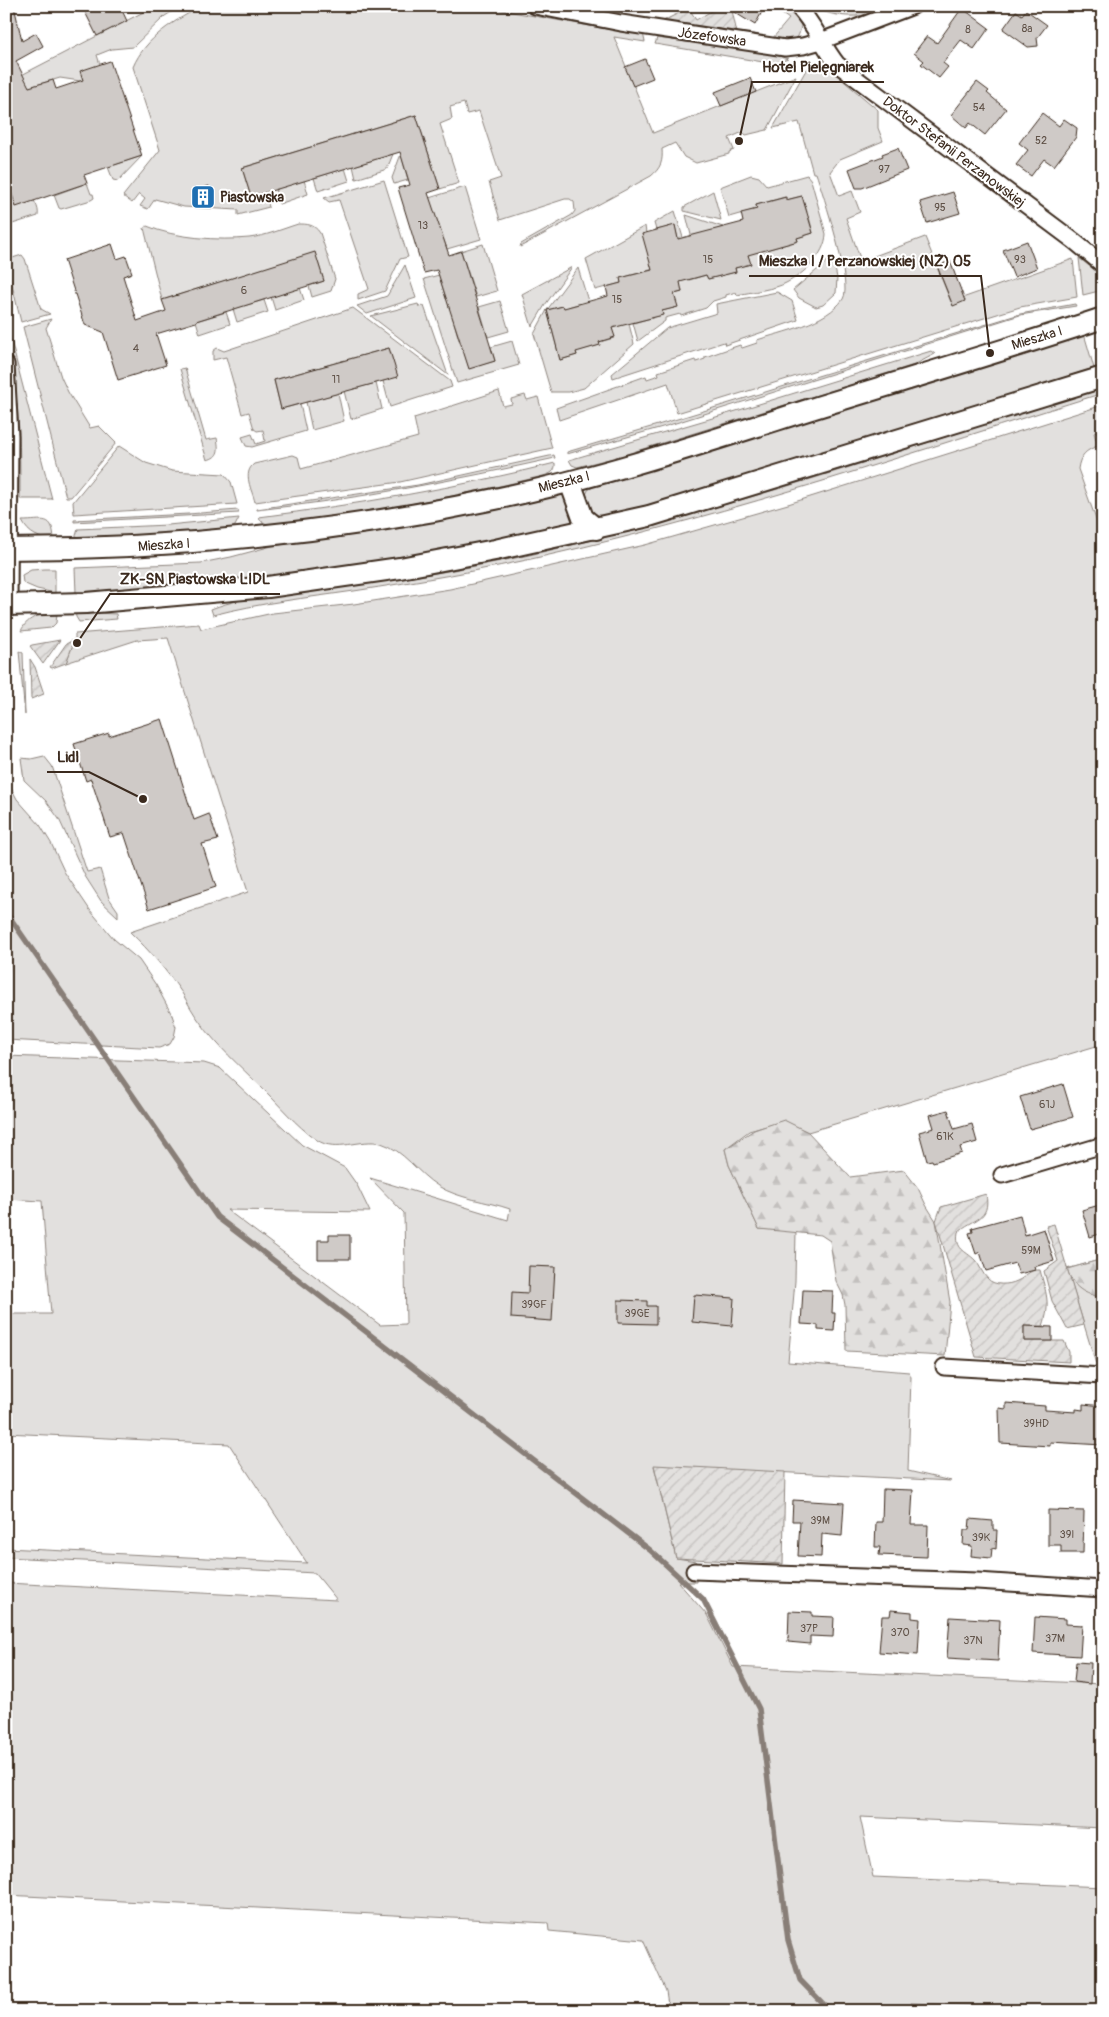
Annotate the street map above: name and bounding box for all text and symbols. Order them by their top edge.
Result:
house number: 8a [1022,22,1032,35]
house number: 8 [965,23,971,36]
street label: Józefowska [677,24,747,50]
callout: Hotel Pielęgniarek [752,52,884,82]
text: Hotel Pielęgniarek [762,58,875,77]
street label: Doktor Stefanii Perzanowskiej [879,93,1029,211]
house number: 54 [973,101,986,114]
house number: 52 [1035,134,1047,147]
house number: 97 [878,163,890,176]
building icon: Piastowska [190,184,216,210]
place label: Piastowska [220,189,285,206]
house number: 95 [934,201,946,214]
house number: 13 [418,219,428,232]
callout: Mieszka I / Perzanowskiej (NŻ) 05 [749,246,981,276]
text: Mieszka I / Perzanowskiej (NŻ) 05 [759,252,971,271]
house number: 15 [703,253,713,266]
house number: 93 [1014,253,1026,266]
house number: 6 [241,284,247,297]
house number: 15 [612,293,622,306]
street label: Mieszka I [1009,322,1065,354]
house number: 4 [133,342,140,355]
house number: 11 [332,373,340,386]
street label: Mieszka I [537,467,591,497]
street label: Mieszka I [137,535,191,555]
callout: ZK-SN Piastowska LIDL [110,564,280,594]
text: ZK-SN Piastowska LIDL [120,570,271,589]
callout: Lidl [47,742,89,772]
text: Lidl [57,748,79,767]
house number: 61J [1039,1098,1055,1111]
house number: 61K [936,1130,954,1143]
house number: 59M [1021,1244,1041,1257]
house number: 39GF [521,1298,547,1311]
house number: 39GE [625,1307,650,1320]
house number: 39HD [1023,1417,1049,1430]
house number: 39M [810,1514,830,1527]
house number: 39I [1060,1528,1074,1541]
house number: 39K [972,1531,991,1544]
house number: 37P [800,1622,818,1635]
house number: 37O [891,1626,909,1639]
house number: 37M [1045,1632,1065,1645]
house number: 37N [963,1634,983,1647]

